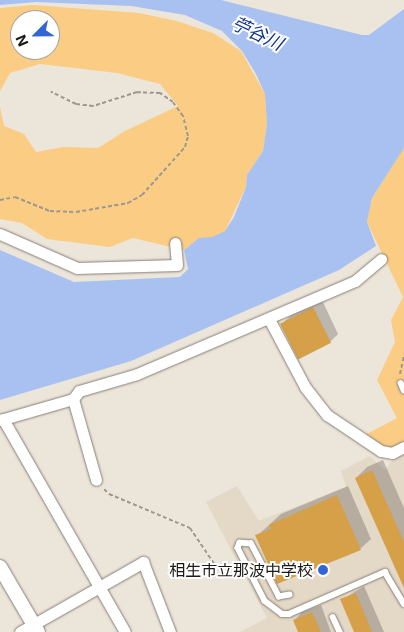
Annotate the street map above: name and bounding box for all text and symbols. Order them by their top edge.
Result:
north arrow [10,10,60,60]
water label: 苧谷川 [228,13,286,55]
text: N [12,32,32,49]
place label: 相生市立那波中学校 [169,560,313,580]
marker: 相生市立那波中学校 [317,564,329,576]

